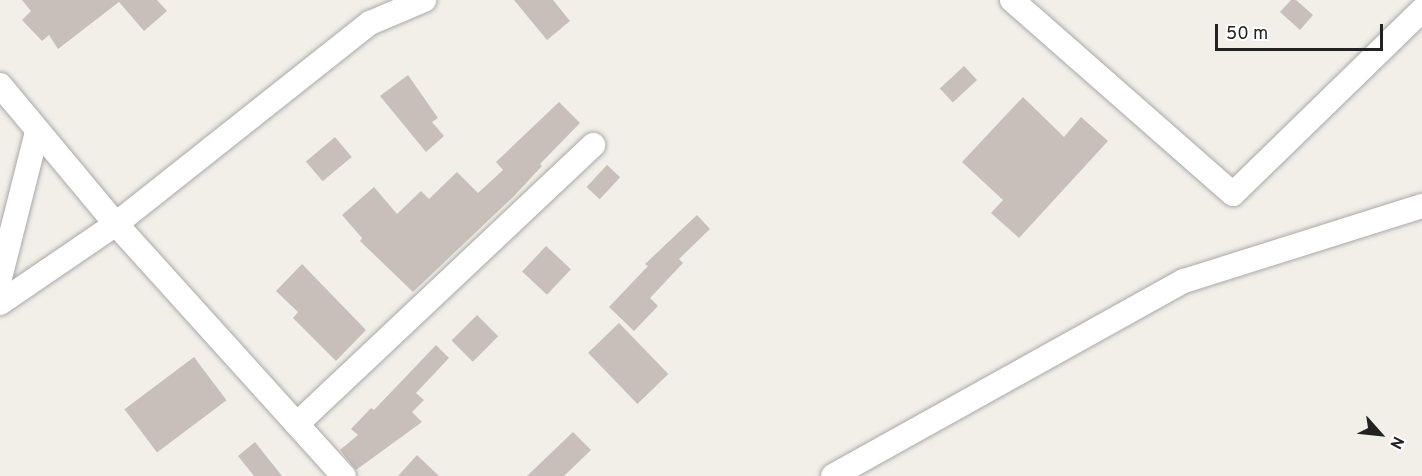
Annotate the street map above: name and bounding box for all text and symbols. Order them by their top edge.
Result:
scale bar [1218,12,1386,50]
text: 50 m [1226,23,1268,46]
north arrow [1350,404,1410,464]
text: N [1385,433,1408,452]

